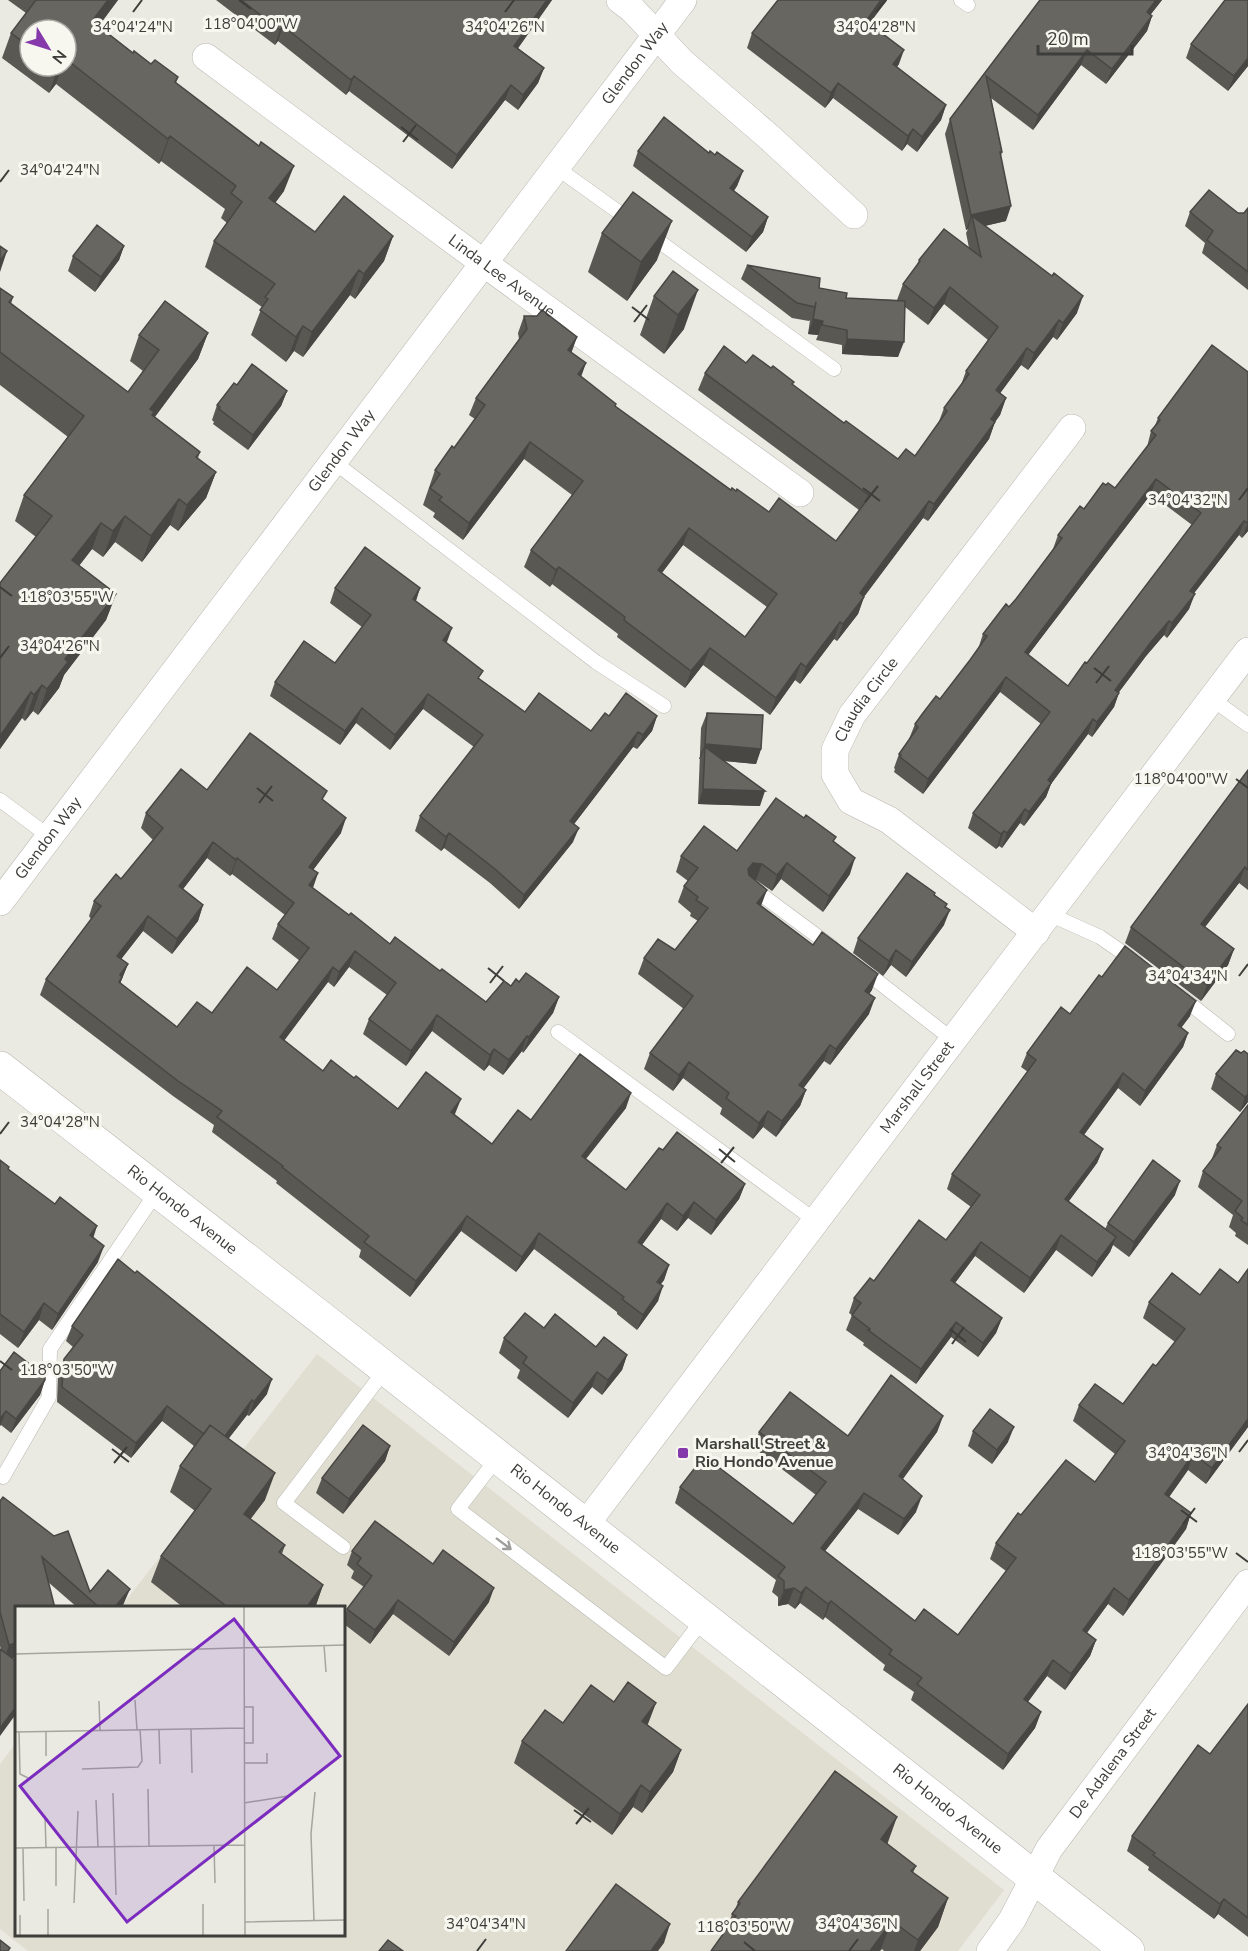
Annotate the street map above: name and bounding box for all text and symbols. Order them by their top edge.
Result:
text: 118°04'00"W [204,14,299,34]
text: 34°04'24"N [93,17,173,37]
text: 34°04'26"N [465,17,545,37]
street label: Glendon Way [597,17,674,109]
text: 34°04'28"N [836,17,916,37]
north arrow [18,18,78,78]
scale bar [1038,18,1132,56]
text: 20 m [1047,27,1089,51]
text: N [47,45,71,68]
text: 34°04'24"N [20,160,100,180]
street label: Linda Lee Avenue [444,229,560,323]
street label: Glendon Way [303,404,381,497]
text: 34°04'32"N [1148,490,1228,510]
text: 118°03'55"W [20,587,115,607]
text: 34°04'26"N [20,636,100,656]
street label: Claudia Circle [829,653,903,746]
text: 118°04'00"W [1134,769,1229,789]
street label: Glendon Way [10,792,87,884]
text: 34°04'34"N [1148,966,1228,986]
street label: Marshall Street [875,1036,959,1138]
text: 34°04'28"N [20,1112,100,1132]
street label: Rio Hondo Avenue [123,1160,242,1260]
text: 118°03'50"W [20,1360,115,1380]
place label: Marshall Street & Rio Hondo Avenue [695,1433,834,1473]
text: 34°04'36"N [1148,1443,1228,1463]
marker: Marshall Street & Rio Hondo Avenue [676,1446,690,1460]
street label: Rio Hondo Avenue [506,1459,625,1559]
one-way arrow [496,1538,512,1550]
text: 118°03'55"W [1134,1543,1229,1563]
inset map [15,1606,345,1936]
street label: De Adalena Street [1065,1703,1162,1823]
street label: Rio Hondo Avenue [888,1759,1007,1859]
text: 34°04'34"N [446,1914,526,1934]
text: 34°04'36"N [818,1914,898,1934]
text: 118°03'50"W [697,1917,792,1937]

